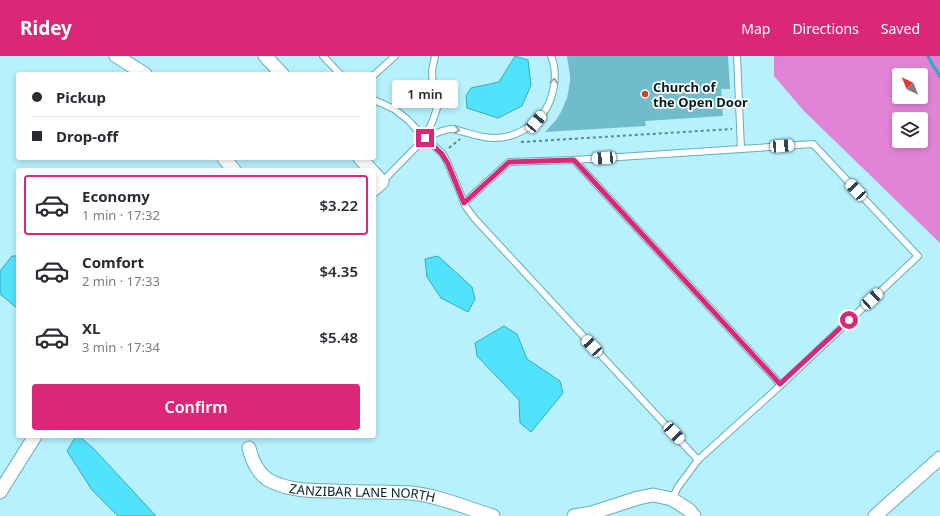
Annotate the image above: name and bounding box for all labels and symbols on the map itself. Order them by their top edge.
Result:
north arrow [892,68,928,104]
one-way arrow [550,78,559,84]
place label: Church of the Open Door [653,78,748,111]
callout: 1 min [392,80,458,108]
marker: Church of the Open Door [640,89,650,99]
car [524,109,548,135]
one-way arrow [453,126,460,134]
route end [416,129,434,147]
car [770,139,794,153]
car [592,151,616,165]
car [843,177,869,203]
car [859,286,885,312]
route start [840,311,858,329]
car [579,333,605,359]
car [661,420,687,446]
street label: ZANZIBAR LANE NORTH [288,479,437,506]

